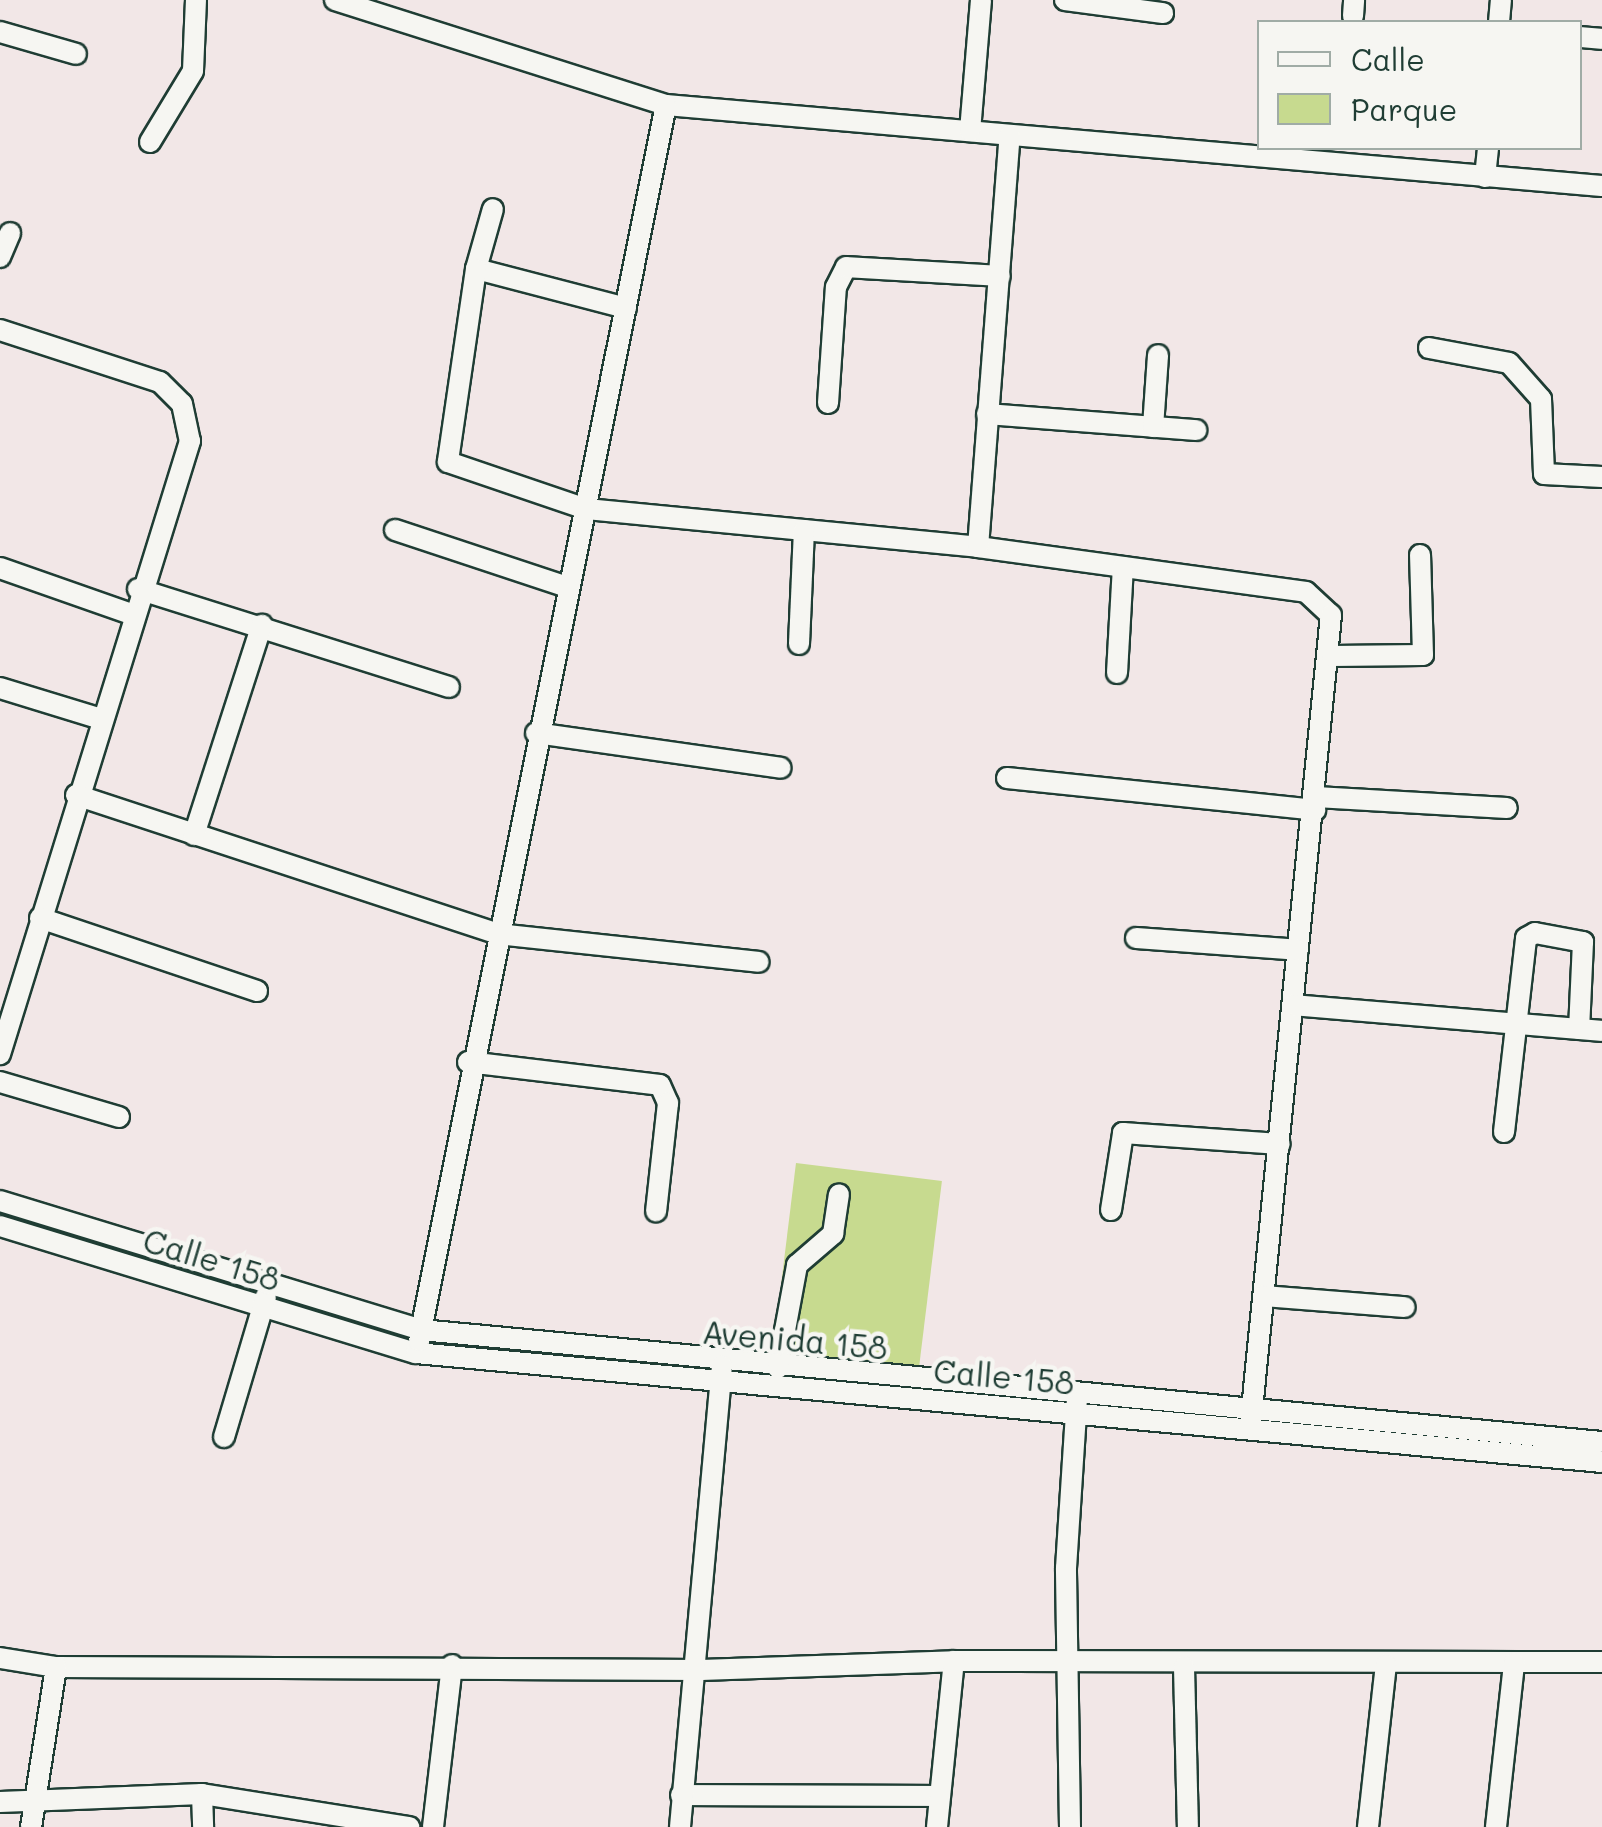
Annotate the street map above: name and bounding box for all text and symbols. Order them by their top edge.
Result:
legend [1257,20,1582,150]
text: Calle [1351,39,1425,79]
text: Parque [1351,89,1457,129]
street label: Calle 158 [139,1220,285,1298]
street label: Avenida 158 [701,1312,889,1366]
street label: Calle 158 [932,1351,1076,1401]

